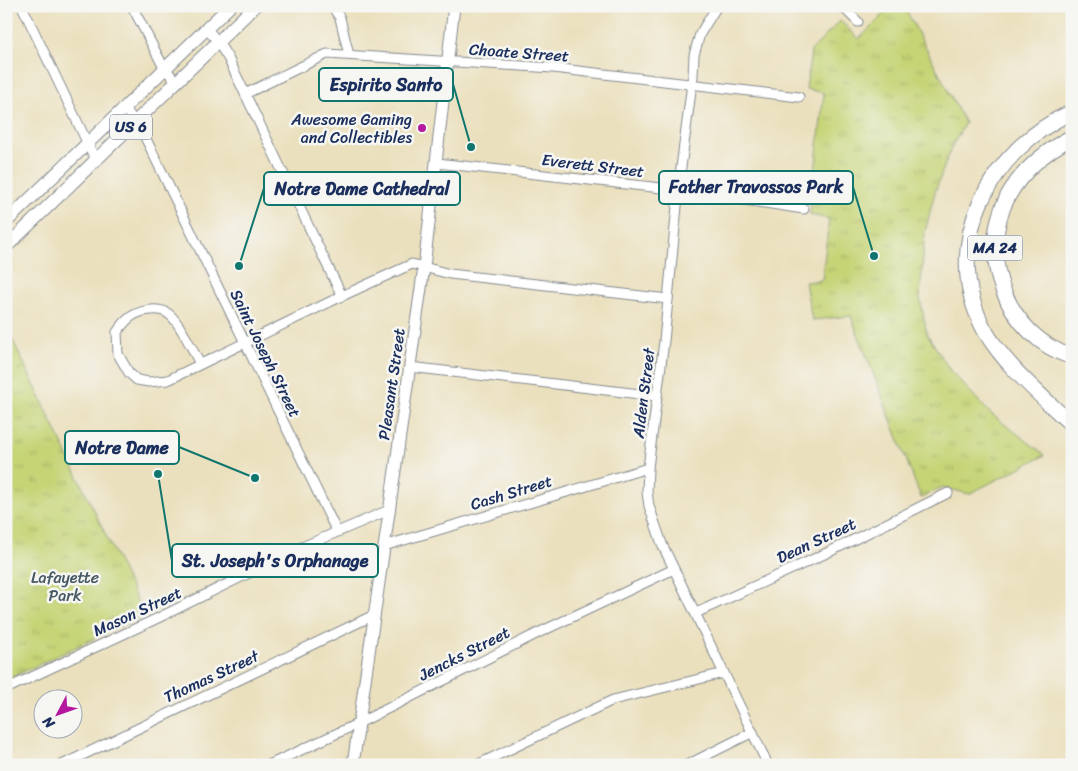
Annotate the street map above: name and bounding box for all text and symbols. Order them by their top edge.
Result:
street label: Choate Street [468,35,570,70]
callout: Espirito Santo [319,68,453,101]
text: Espirito Santo [330,69,443,101]
place label: Awesome Gaming and Collectibles [290,105,412,152]
road number: US 6 [110,114,152,140]
marker: Awesome Gaming and Collectibles [416,122,428,134]
street label: Everett Street [540,145,646,186]
callout: Father Travossos Park [659,171,853,204]
text: Father Travossos Park [668,171,844,203]
callout: Notre Dame Cathedral [264,172,460,205]
text: Notre Dame Cathedral [273,173,450,205]
road number: MA 24 [968,236,1022,260]
street label: Saint Joseph Street [222,284,309,422]
street label: Pleasant Street [369,326,414,442]
street label: Alden Street [623,346,663,441]
callout: Notre Dame [65,431,179,464]
text: Notre Dame [74,432,170,464]
street label: Cash Street [467,466,556,519]
street label: Dean Street [772,509,861,572]
callout: St. Joseph's Orphanage [172,544,378,577]
text: St. Joseph's Orphanage [181,545,369,577]
park label: Lafayette Park [31,563,99,610]
street label: Mason Street [88,578,187,645]
street label: Jencks Street [412,618,515,689]
street label: Thomas Street [159,641,264,711]
north arrow [32,688,82,738]
text: N [36,710,62,735]

